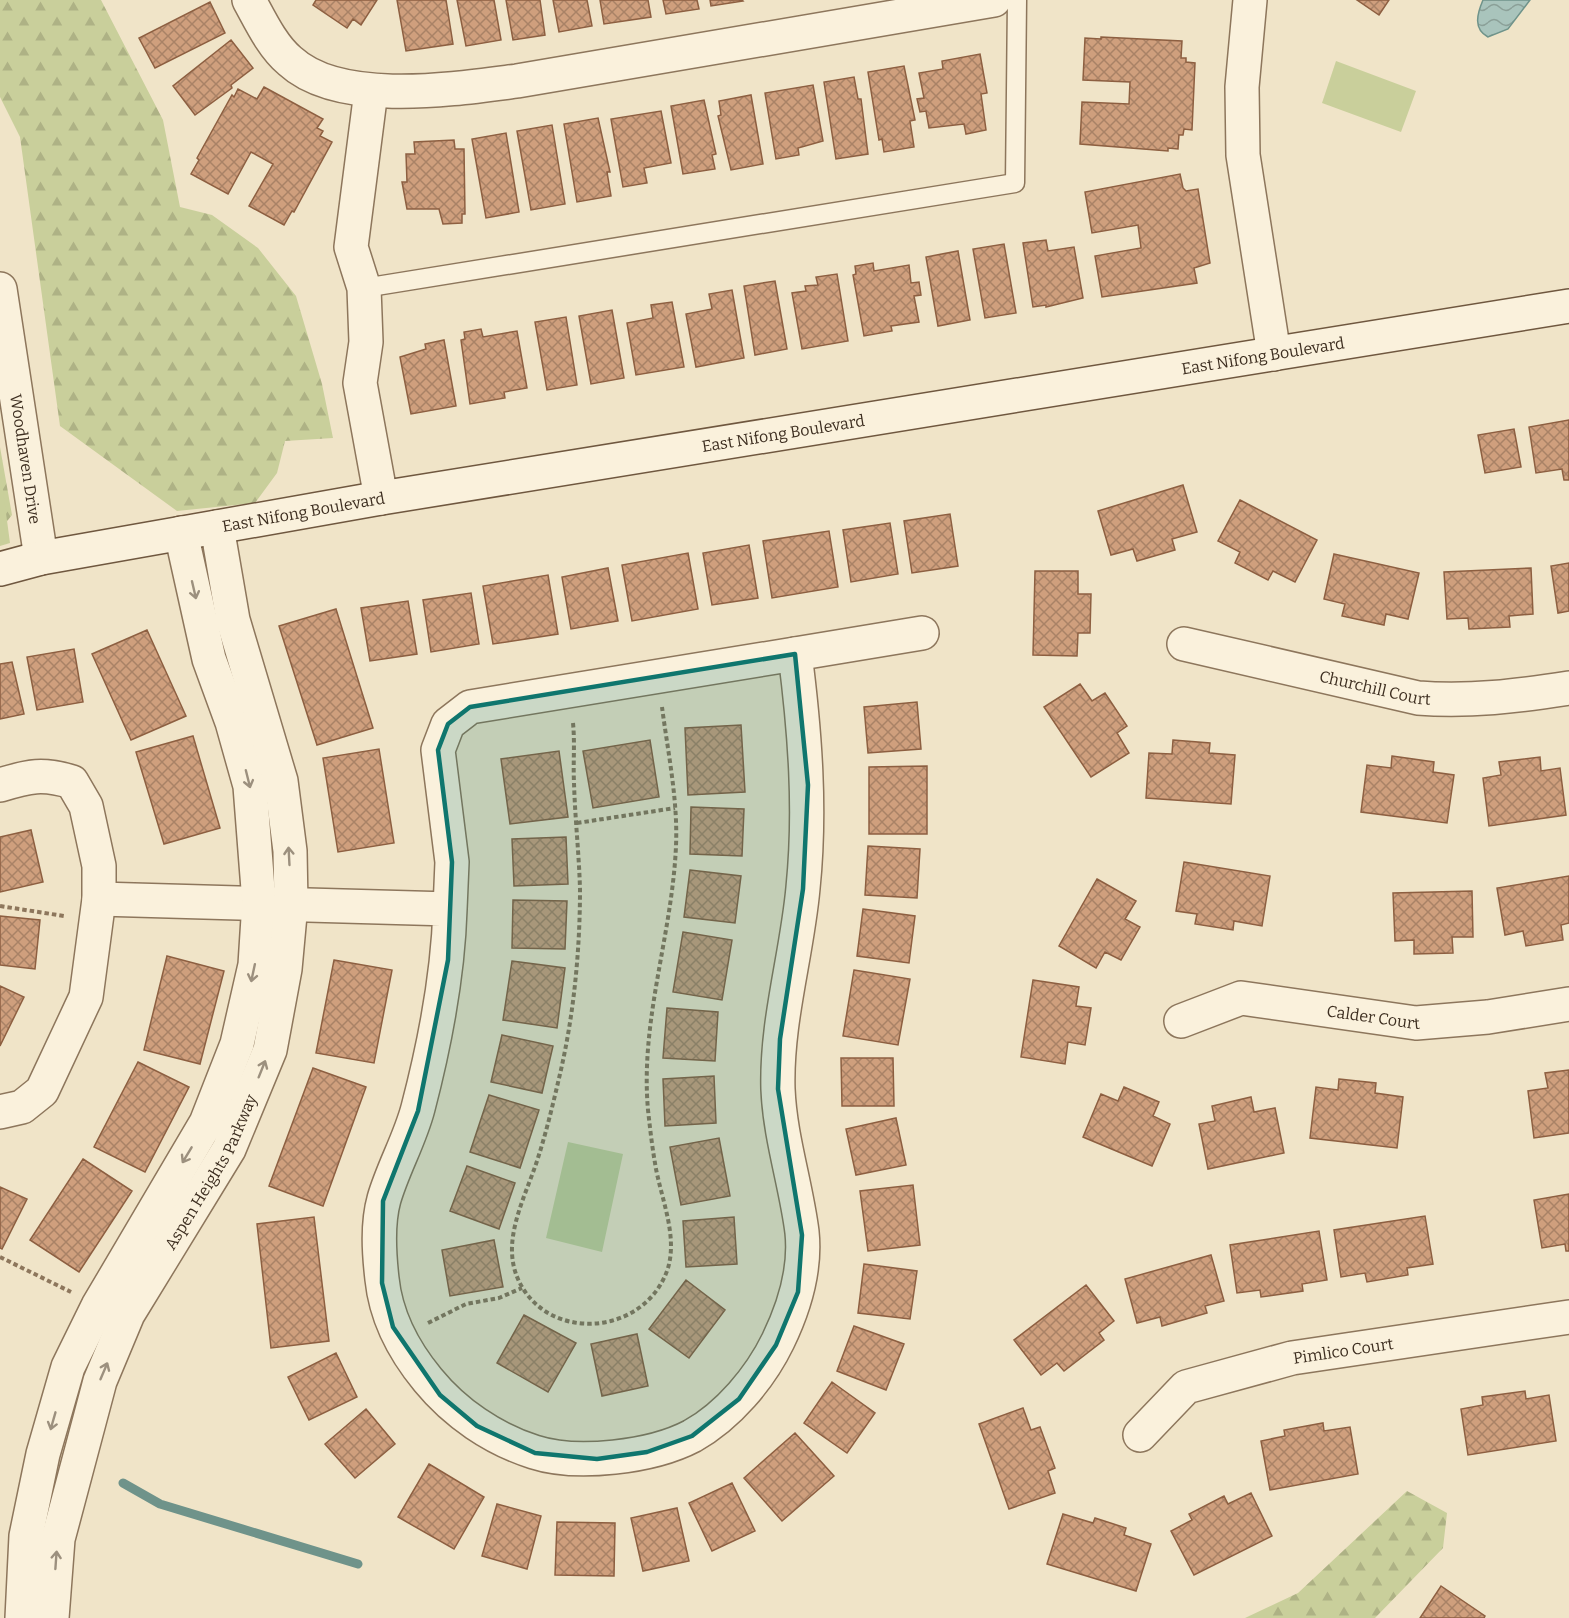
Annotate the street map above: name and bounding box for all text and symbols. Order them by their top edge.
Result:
street label: East Nifong Boulevard [1180,333,1346,379]
street label: Woodhaven Drive [6,393,45,525]
street label: East Nifong Boulevard [700,411,867,456]
street label: East Nifong Boulevard [221,488,387,536]
one-way arrow [188,581,200,600]
street label: Churchill Court [1317,667,1431,709]
one-way arrow [242,769,254,788]
one-way arrow [284,847,295,867]
one-way arrow [247,962,258,982]
street label: Calder Court [1326,1001,1421,1033]
one-way arrow [257,1060,268,1079]
street label: Aspen Heights Parkway [161,1091,261,1253]
one-way arrow [181,1146,193,1163]
street label: Pimlico Court [1292,1334,1395,1368]
one-way arrow [99,1362,110,1381]
one-way arrow [46,1411,58,1430]
one-way arrow [51,1550,62,1570]

